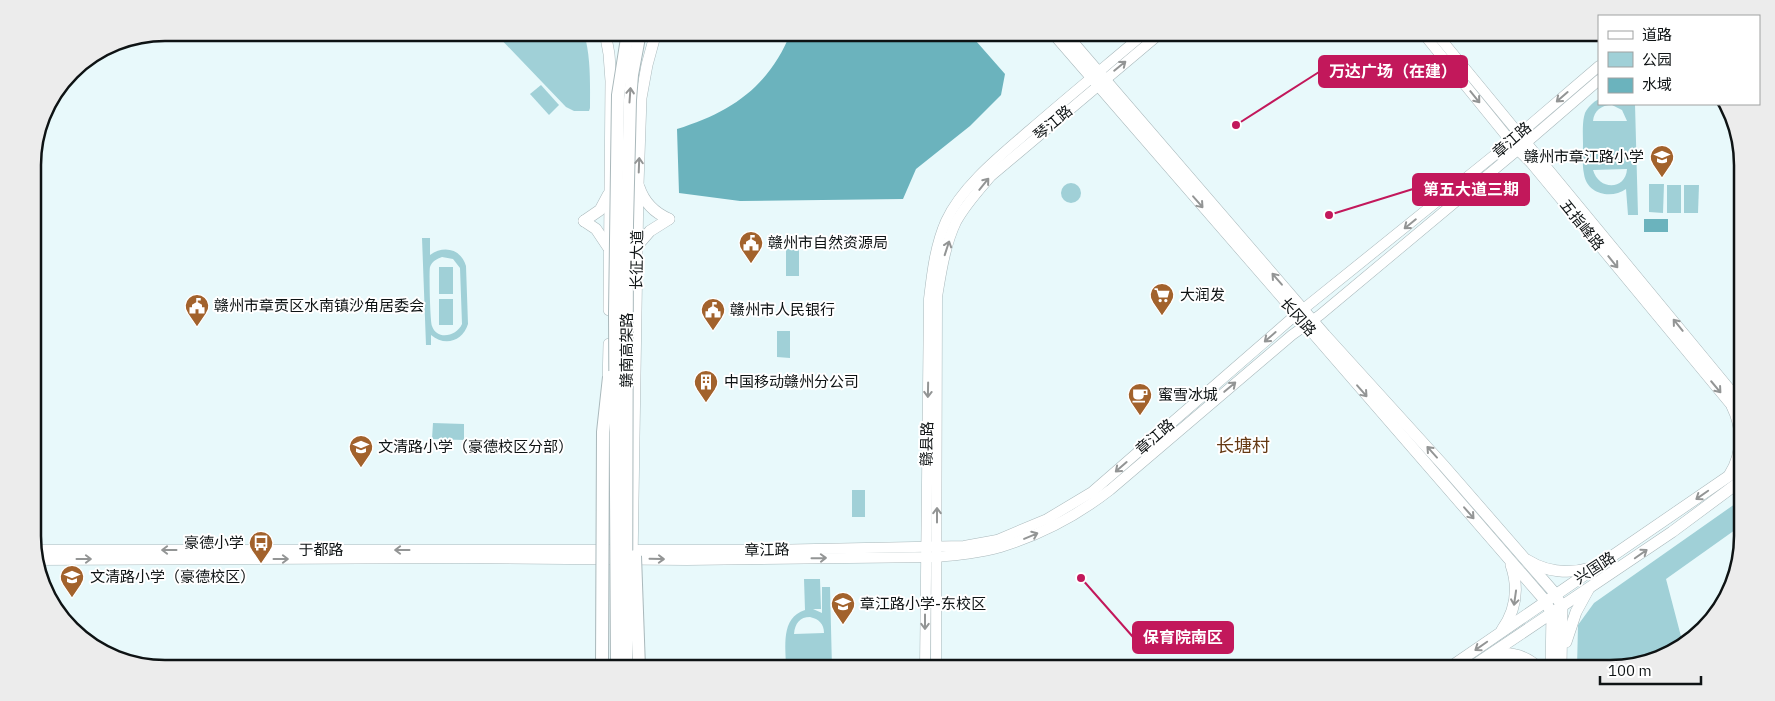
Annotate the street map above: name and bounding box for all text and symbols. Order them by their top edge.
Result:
legend [1598,15,1760,105]
text: 道路 [1642,25,1672,44]
text: 公园 [1642,50,1672,69]
callout: 万达广场（在建） [1319,56,1467,87]
one-way arrow [1113,60,1126,71]
text: 万达广场（在建） [1329,61,1457,81]
text: 水域 [1642,75,1672,94]
one-way arrow [626,87,635,103]
one-way arrow [1469,91,1480,104]
one-way arrow [1555,92,1568,103]
street label: 琴江路 [1029,101,1076,144]
street label: 章江路 [1488,118,1535,162]
school or university icon: 赣州市章江路小学 [1649,144,1675,178]
place label: 赣州市章江路小学 [1524,147,1644,166]
one-way arrow [634,157,643,173]
callout: 第五大道三期 [1413,174,1529,205]
one-way arrow [979,177,990,190]
text: 第五大道三期 [1423,179,1519,199]
one-way arrow [1193,195,1204,208]
street label: 五指峰路 [1556,195,1609,254]
one-way arrow [1404,218,1417,229]
street label: 长征大道 [626,230,647,290]
public building icon: 赣州市自然资源局 [738,230,764,264]
place label: 赣州市自然资源局 [768,233,888,252]
one-way arrow [943,241,953,257]
one-way arrow [1607,255,1618,268]
one-way arrow [1271,272,1283,285]
supermarket icon: 大润发 [1149,282,1175,316]
place label: 大润发 [1180,285,1225,304]
public building icon: 赣州市章贡区水南镇沙角居委会 [184,293,210,327]
street label: 长冈路 [1276,293,1320,340]
place label: 赣州市章贡区水南镇沙角居委会 [214,296,424,315]
public building icon: 赣州市人民银行 [700,297,726,331]
place label: 赣州市人民银行 [730,300,835,319]
street label: 赣南高架路 [617,312,636,388]
one-way arrow [1673,319,1684,332]
one-way arrow [1264,331,1277,342]
building icon: 中国移动赣州分公司 [693,369,719,403]
place label: 中国移动赣州分公司 [724,372,859,391]
one-way arrow [1224,381,1237,393]
one-way arrow [1711,381,1722,394]
one-way arrow [923,382,933,398]
cafe icon: 蜜雪冰城 [1127,382,1153,416]
one-way arrow [1357,384,1368,397]
place label: 蜜雪冰城 [1158,385,1218,404]
street label: 章江路 [1131,415,1178,459]
street label: 赣县路 [917,421,936,467]
school or university icon: 文清路小学（豪德校区分部） [348,434,374,468]
district label: 长塘村 [1216,434,1270,457]
place label: 文清路小学（豪德校区分部） [378,437,573,456]
one-way arrow [1426,446,1438,459]
one-way arrow [1115,461,1128,472]
one-way arrow [1695,490,1709,500]
one-way arrow [932,507,942,523]
one-way arrow [1463,507,1474,520]
bus stop icon: 豪德小学 [248,530,274,564]
one-way arrow [1023,531,1038,541]
place label: 豪德小学 [184,533,244,552]
street label: 于都路 [298,540,344,559]
street label: 章江路 [744,540,790,559]
one-way arrow [161,545,178,555]
one-way arrow [394,545,410,555]
street label: 兴国路 [1571,547,1619,588]
one-way arrow [1634,549,1648,559]
one-way arrow [810,553,827,563]
one-way arrow [75,554,91,564]
one-way arrow [272,554,289,564]
one-way arrow [648,555,664,564]
school or university icon: 文清路小学（豪德校区） [59,564,85,598]
place label: 文清路小学（豪德校区） [90,567,255,586]
one-way arrow [1509,590,1519,606]
school or university icon: 章江路小学-东校区 [830,591,856,625]
place label: 章江路小学-东校区 [860,594,986,613]
one-way arrow [920,614,930,630]
callout: 保育院南区 [1133,622,1233,653]
text: 保育院南区 [1143,627,1223,647]
one-way arrow [1475,641,1489,651]
scale bar [1600,654,1701,686]
text: 100 m [1608,661,1652,680]

